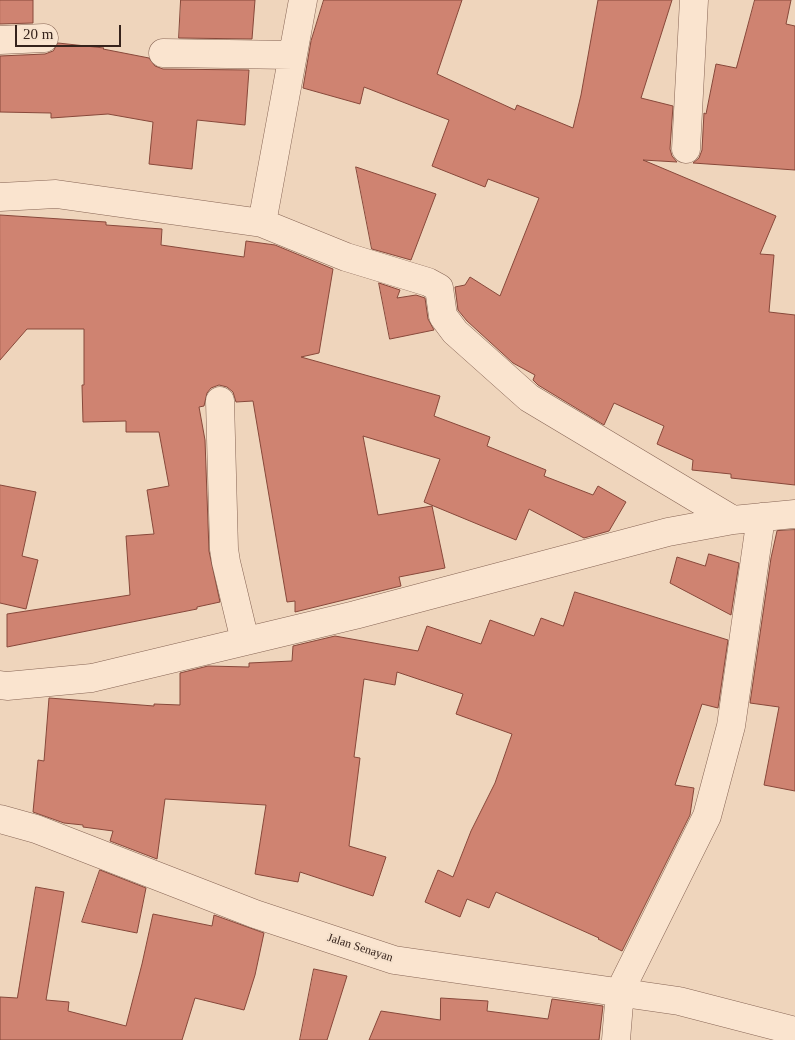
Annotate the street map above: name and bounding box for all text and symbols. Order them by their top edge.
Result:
scale bar [18,15,124,47]
text: 20 m [23,26,53,42]
street label: Jalan Senayan [325,931,395,965]

